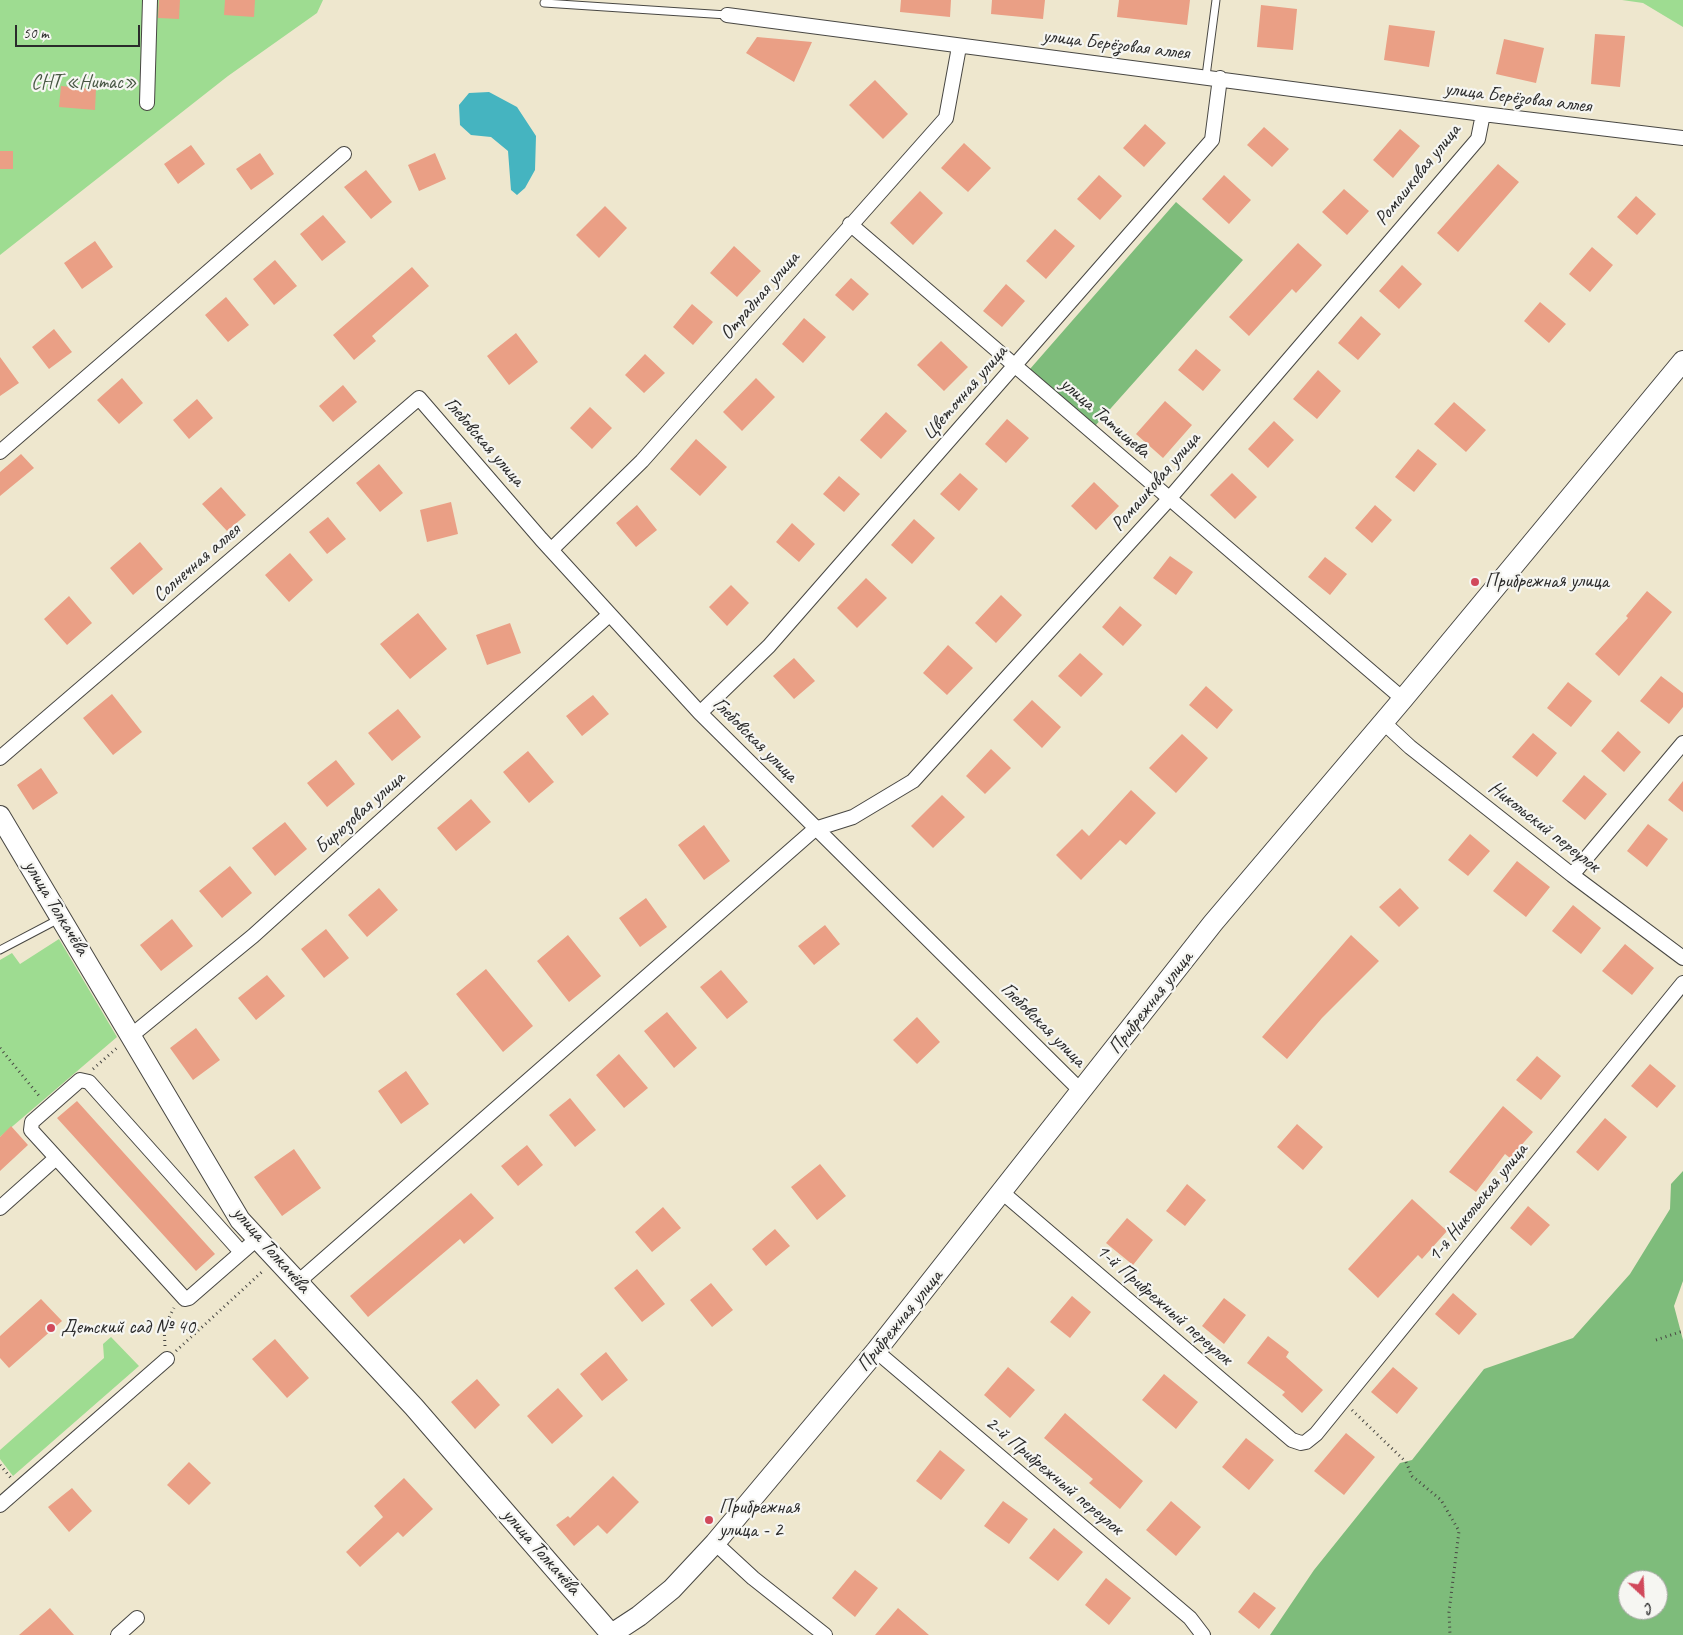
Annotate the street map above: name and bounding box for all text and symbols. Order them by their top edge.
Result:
scale bar [18,15,142,47]
text: 50 m [23,24,49,43]
street label: улица Берёзовая аллея [1041,24,1191,66]
park label: СНТ «Нитас» [31,71,137,95]
street label: улица Берёзовая аллея [1443,77,1593,119]
street label: Ромашковая улица [1370,119,1466,231]
street label: Отрадная улица [715,247,805,345]
street label: Цветочная улица [917,341,1013,445]
street label: улица Татищева [1055,372,1155,464]
street label: Глебовская улица [439,392,529,492]
street label: Ромашковая улица [1106,427,1206,537]
street label: Солнечная аллея [148,518,246,608]
place label: Прибрежная улица [1485,570,1609,594]
marker: Прибрежная улица [1469,576,1481,588]
street label: Глебовская улица [707,692,803,788]
street label: Бирюзовая улица [310,766,410,860]
street label: Никольский переулок [1483,776,1605,878]
street label: улица Толкачёва [18,856,94,960]
street label: Прибрежная улица [1103,947,1199,1059]
street label: Глебовская улица [995,977,1091,1073]
street label: 1-я Никольская улица [1423,1139,1533,1267]
street label: улица Толкачёва [227,1202,315,1298]
street label: 1-й Прибрежный переулок [1091,1239,1237,1371]
street label: Прибрежная улица [852,1265,948,1377]
place label: Детский сад № 40 [61,1316,195,1340]
marker: Детский сад № 40 [45,1322,57,1334]
street label: 2-й Прибрежный переулок [980,1411,1128,1541]
place label: Прибрежная улица - 2 [719,1496,799,1543]
street label: улица Толкачёва [497,1504,585,1600]
marker: Прибрежная улица - 2 [703,1514,715,1526]
north arrow [1618,1570,1668,1620]
text: С [1642,1599,1656,1617]

